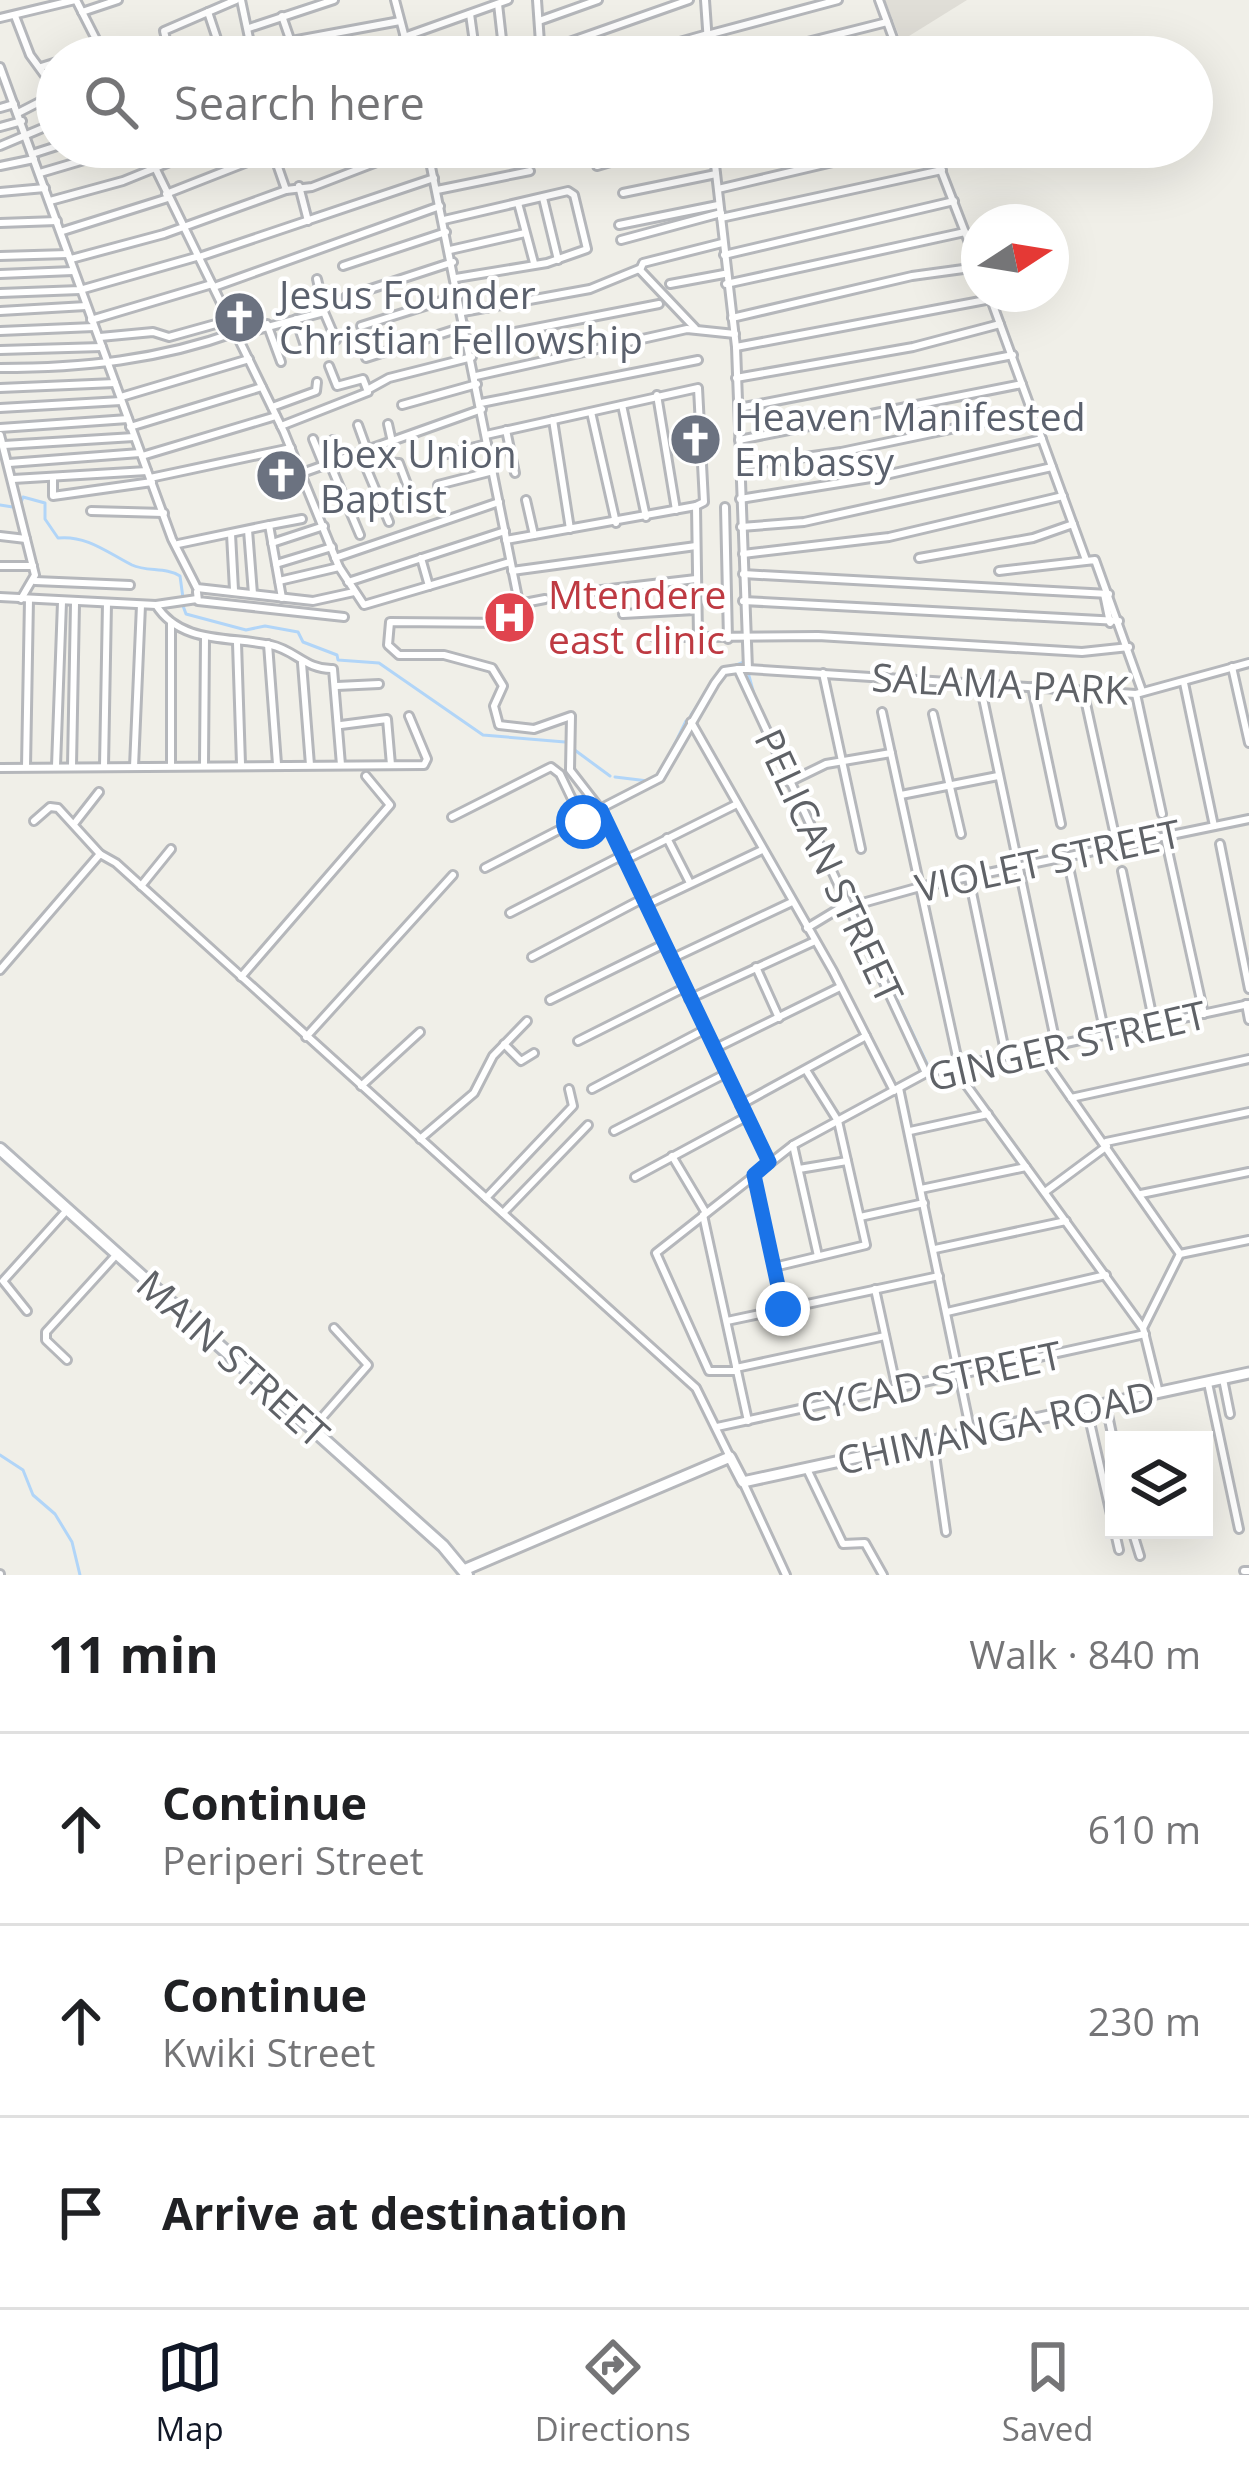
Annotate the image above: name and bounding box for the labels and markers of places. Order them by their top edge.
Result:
place label: Jesus Founder Christian Fellowship [275,267,643,365]
church icon: Jesus Founder Christian Fellowship [212,289,268,345]
place label: Heaven Manifested Embassy [734,389,1086,487]
church icon: Heaven Manifested Embassy [667,411,723,467]
place label: Ibex Union Baptist [320,426,517,524]
church icon: Ibex Union Baptist [253,448,309,504]
place label: Mtendere east clinic [548,567,726,665]
hospital icon: Mtendere east clinic [481,589,537,645]

